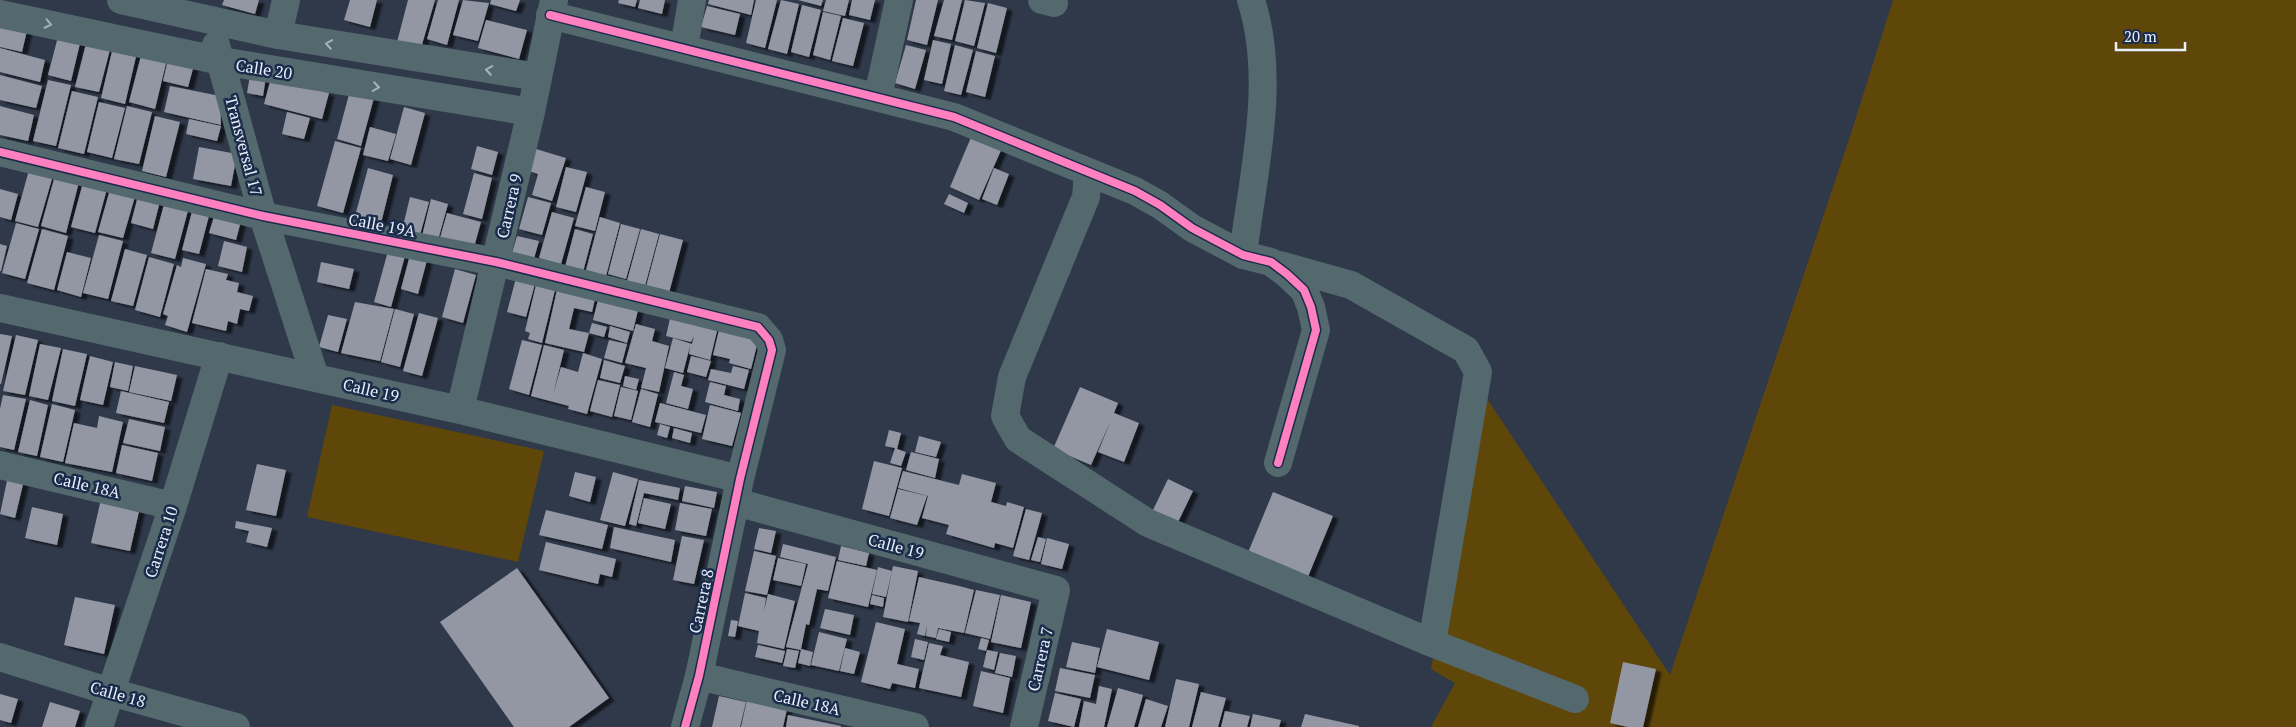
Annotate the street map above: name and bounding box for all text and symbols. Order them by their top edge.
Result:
one-way arrow [43,18,52,29]
scale bar [2116,20,2185,52]
text: 20 m [2124,26,2157,46]
one-way arrow [325,39,333,49]
street label: Calle 20 [234,54,294,84]
one-way arrow [485,65,494,75]
one-way arrow [373,81,381,92]
street label: Transversal 17 [220,93,268,199]
street label: Carrera 9 [491,172,527,240]
street label: Calle 19A [347,208,418,242]
street label: Calle 19 [341,373,401,407]
street label: Calle 18A [51,467,123,503]
street label: Carrera 10 [139,503,183,581]
street label: Calle 19 [866,528,926,564]
street label: Carrera 8 [683,567,719,635]
street label: Carrera 7 [1022,625,1058,693]
street label: Calle 18 [88,676,148,712]
street label: Calle 18A [771,684,843,720]

